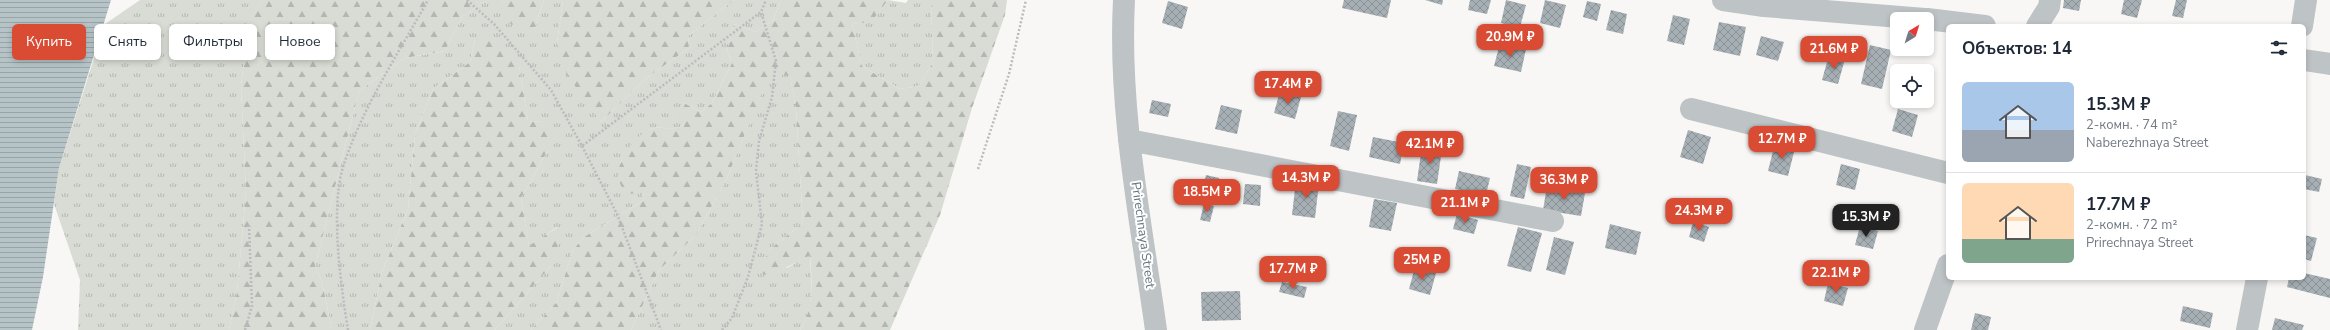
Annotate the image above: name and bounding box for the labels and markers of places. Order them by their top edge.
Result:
pin: 20.9M ₽ [1473,24,1547,58]
pin: 21.6M ₽ [1797,36,1871,70]
pin: 17.4M ₽ [1251,71,1325,105]
pin: 12.7M ₽ [1745,126,1819,160]
pin: 42.1M ₽ [1393,131,1467,165]
pin: 14.3M ₽ [1269,165,1343,199]
pin: 36.3M ₽ [1527,167,1601,201]
pin: 18.5M ₽ [1170,179,1244,213]
pin: 21.1M ₽ [1428,190,1502,224]
pin: 24.3M ₽ [1662,198,1736,232]
pin: 15.3M ₽ [1829,204,1903,238]
pin: 25M ₽ [1394,247,1450,281]
pin: 17.7M ₽ [1256,256,1330,290]
pin: 22.1M ₽ [1799,260,1873,294]

